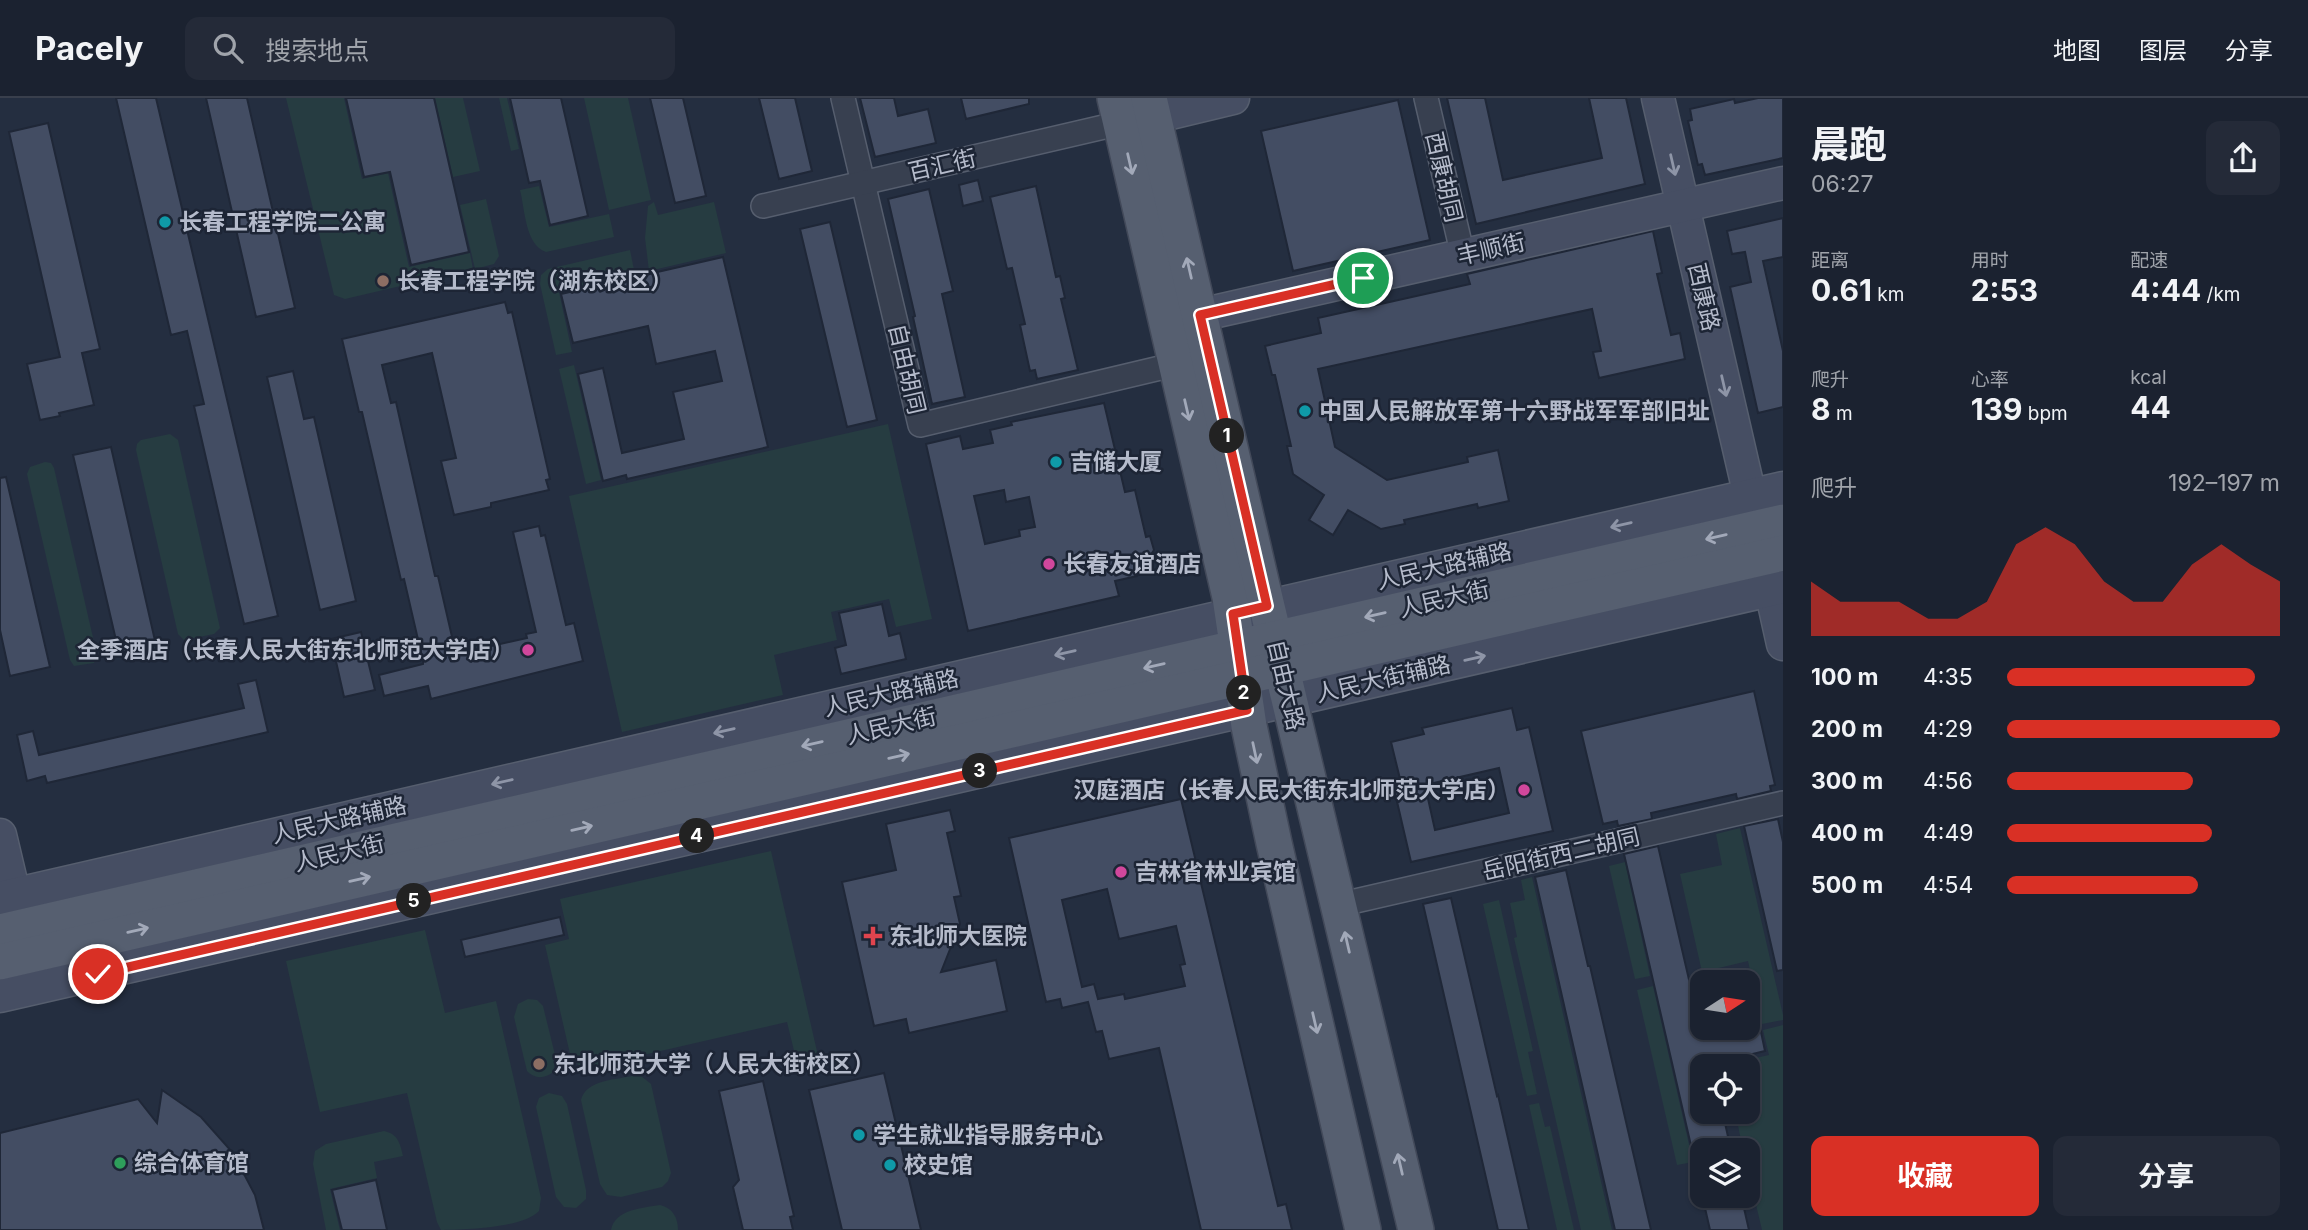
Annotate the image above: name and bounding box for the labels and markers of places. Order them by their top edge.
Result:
place label: 长春工程学院二公寓 [179,208,386,236]
marker: 长春工程学院二公寓 [157,214,173,230]
pin [1333,248,1393,308]
place label: 长春工程学院（湖东校区） [397,267,673,295]
marker: 长春工程学院（湖东校区） [375,273,391,289]
place label: 中国人民解放军第十六野战军军部旧址 [1319,397,1710,425]
marker: 中国人民解放军第十六野战军军部旧址 [1297,403,1313,419]
pin: 1 [1210,418,1244,454]
place label: 吉储大厦 [1070,448,1162,476]
marker: 吉储大厦 [1048,454,1064,470]
place label: 长春友谊酒店 [1063,550,1201,578]
marker: 长春友谊酒店 [1041,556,1057,572]
place label: 全季酒店（长春人民大街东北师范大学店） [77,636,514,664]
marker: 全季酒店（长春人民大街东北师范大学店） [520,642,536,658]
pin: 2 [1226,676,1262,710]
pin: 3 [962,754,998,788]
place label: 汉庭酒店（长春人民大街东北师范大学店） [1073,776,1510,804]
marker: 汉庭酒店（长春人民大街东北师范大学店） [1516,782,1532,798]
pin: 4 [680,818,714,854]
place label: 吉林省林业宾馆 [1135,858,1296,886]
marker: 吉林省林业宾馆 [1113,864,1129,880]
pin: 5 [396,884,432,918]
place label: 东北师大医院 [889,922,1027,950]
marker: 东北师大医院 [863,926,883,946]
pin [68,944,128,1004]
place label: 东北师范大学（人民大街校区） [553,1050,875,1078]
marker: 东北师范大学（人民大街校区） [531,1056,547,1072]
place label: 学生就业指导服务中心 [873,1121,1103,1149]
marker: 学生就业指导服务中心 [851,1127,867,1143]
place label: 综合体育馆 [134,1149,249,1177]
place label: 校史馆 [904,1151,973,1179]
marker: 综合体育馆 [112,1155,128,1171]
marker: 校史馆 [882,1157,898,1173]

